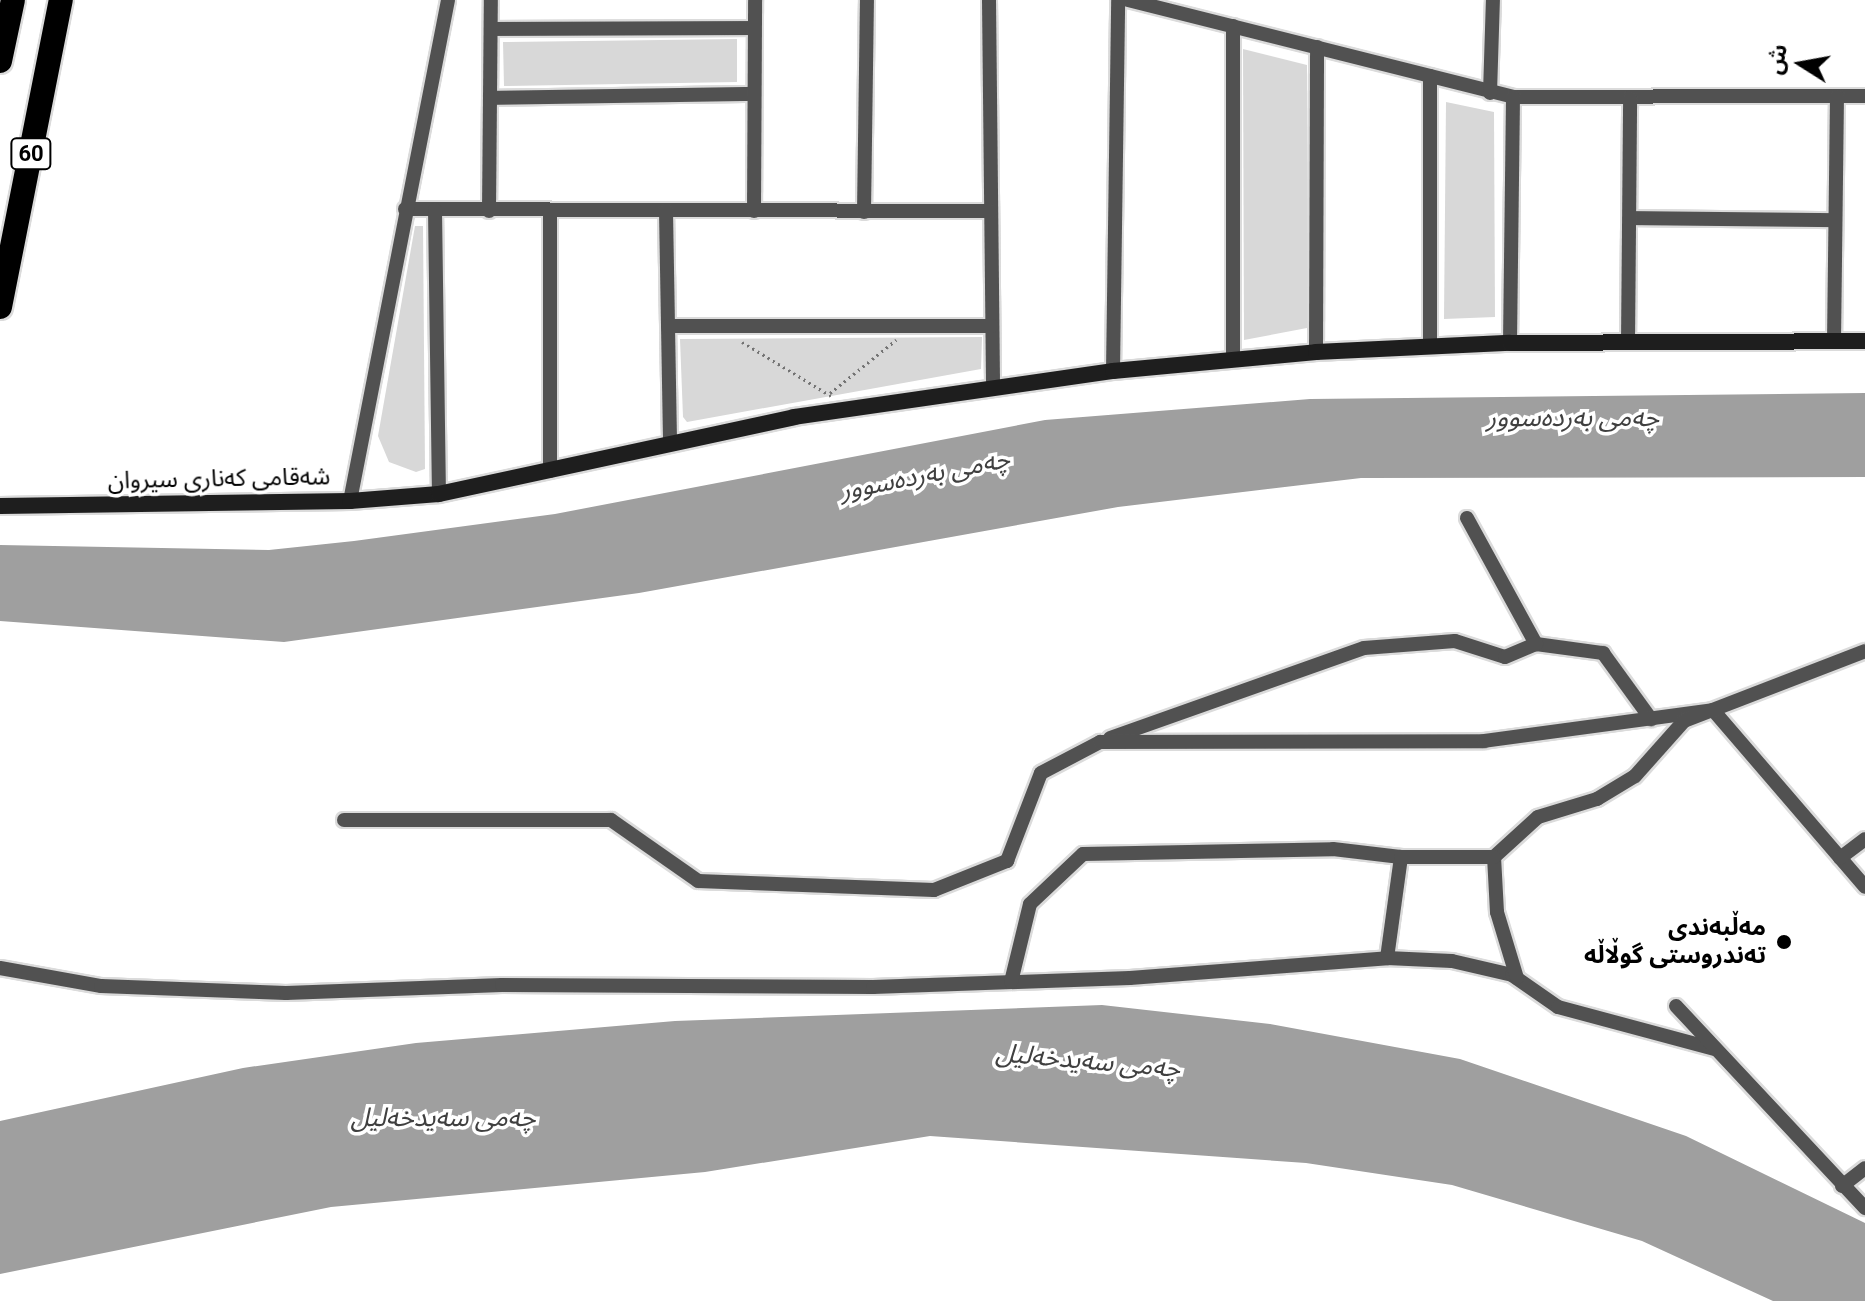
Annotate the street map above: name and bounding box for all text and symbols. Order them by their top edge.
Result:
north arrow [1761,24,1841,104]
text: ش [1762,42,1792,77]
road number: 60 [9,136,53,172]
water label: چەمی بەردەسوور [1487,402,1659,434]
water label: چەمی بەردەسوور [837,443,1013,507]
street label: شەقامی کەناری سیروان [107,463,331,495]
place label: مەڵبەندی تەندروستی گوڵاڵە [1584,914,1766,970]
marker: مەڵبەندی تەندروستی گوڵاڵە [1773,931,1795,953]
water label: چەمی سەیدخەلیل [994,1037,1182,1085]
water label: چەمی سەیدخەلیل [350,1102,536,1134]

